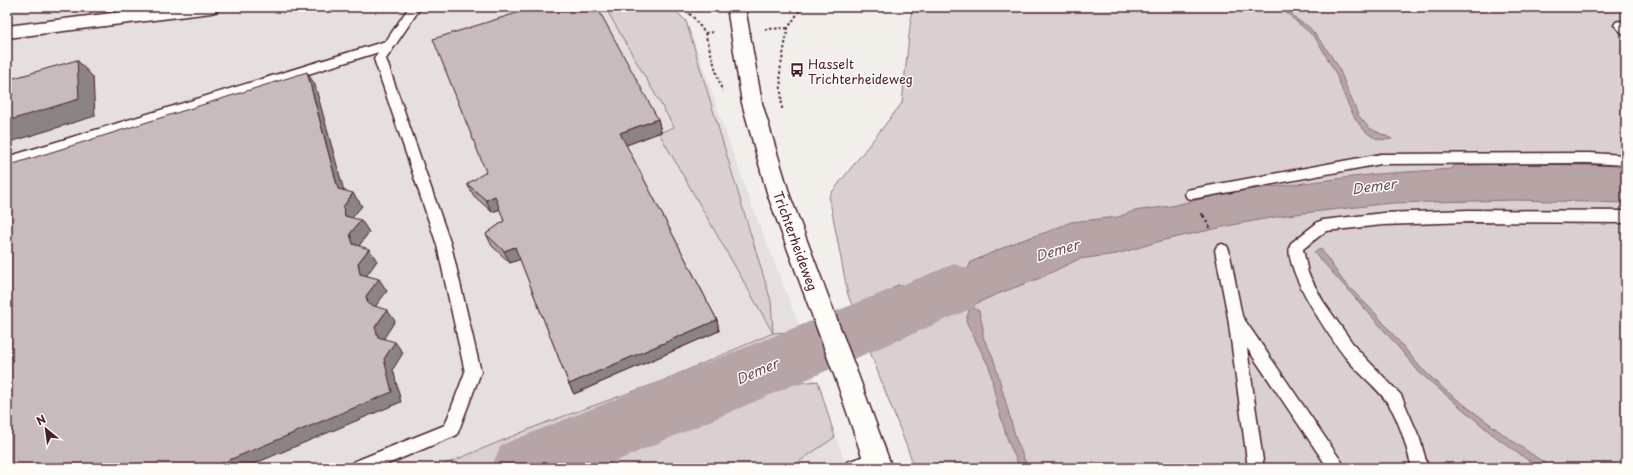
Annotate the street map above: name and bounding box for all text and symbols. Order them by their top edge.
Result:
place label: Hasselt Trichterheideweg [808,54,913,88]
bus stop icon: Hasselt Trichterheideweg [789,62,805,78]
water label: Demer [1351,173,1400,199]
street label: Trichterheideweg [769,188,823,294]
water label: Demer [1033,233,1084,266]
water label: Demer [732,352,784,389]
north arrow [26,409,66,449]
text: N [33,410,49,429]

